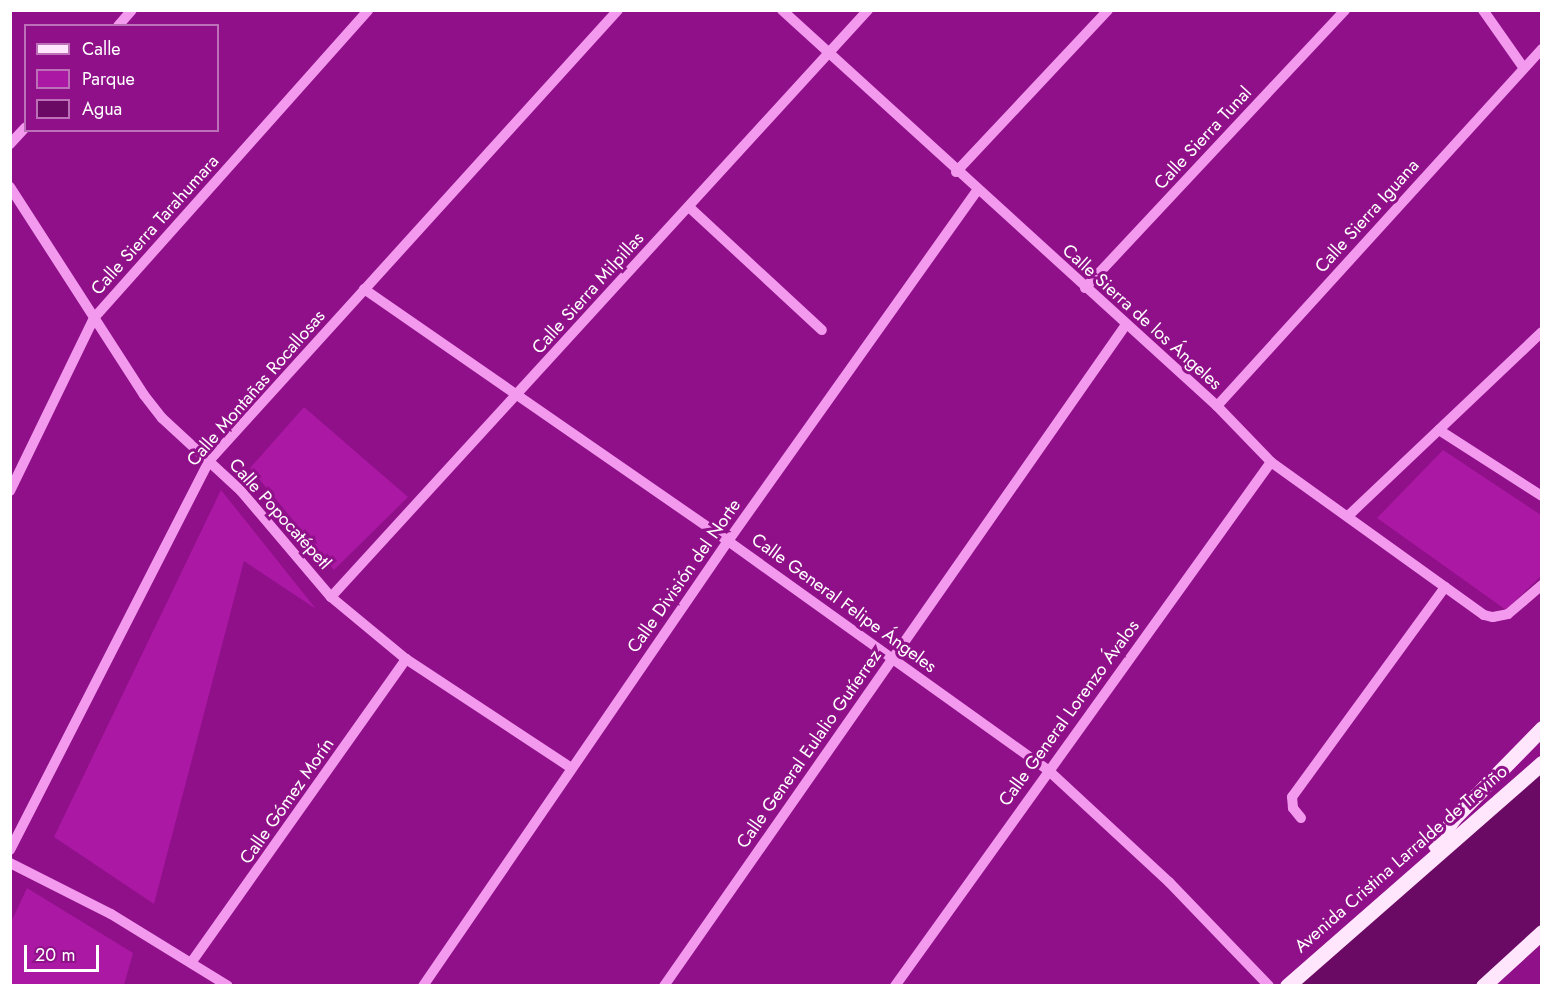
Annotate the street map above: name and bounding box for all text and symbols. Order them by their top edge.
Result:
legend [24,24,219,132]
text: Calle [82,36,121,62]
text: Parque [82,66,135,92]
street label: Calle Sierra Tunal [1150,82,1256,194]
text: Agua [82,96,122,122]
street label: Calle Sierra Tarahumara [87,151,223,299]
street label: Calle Sierra Iguana [1310,155,1424,277]
street label: Calle Sierra Milpillas [528,228,648,358]
street label: Calle Sierra de los Ángeles [1058,240,1226,394]
street label: Calle Montañas Rocallosas [182,305,330,471]
street label: Calle Popocatépetl [224,454,336,574]
street label: Calle División del Norte [623,495,745,657]
street label: Calle General Felipe Ángeles [747,529,941,677]
street label: Calle General Lorenzo Ávalos [994,616,1144,810]
street label: Calle General Eulalio Gutíerrez [732,646,886,852]
street label: Calle Gómez Morín [235,734,339,868]
street label: Avenida Cristina Larralde de Treviño [1290,761,1512,957]
scale bar [27,933,102,971]
text: 20 m [35,942,75,968]

